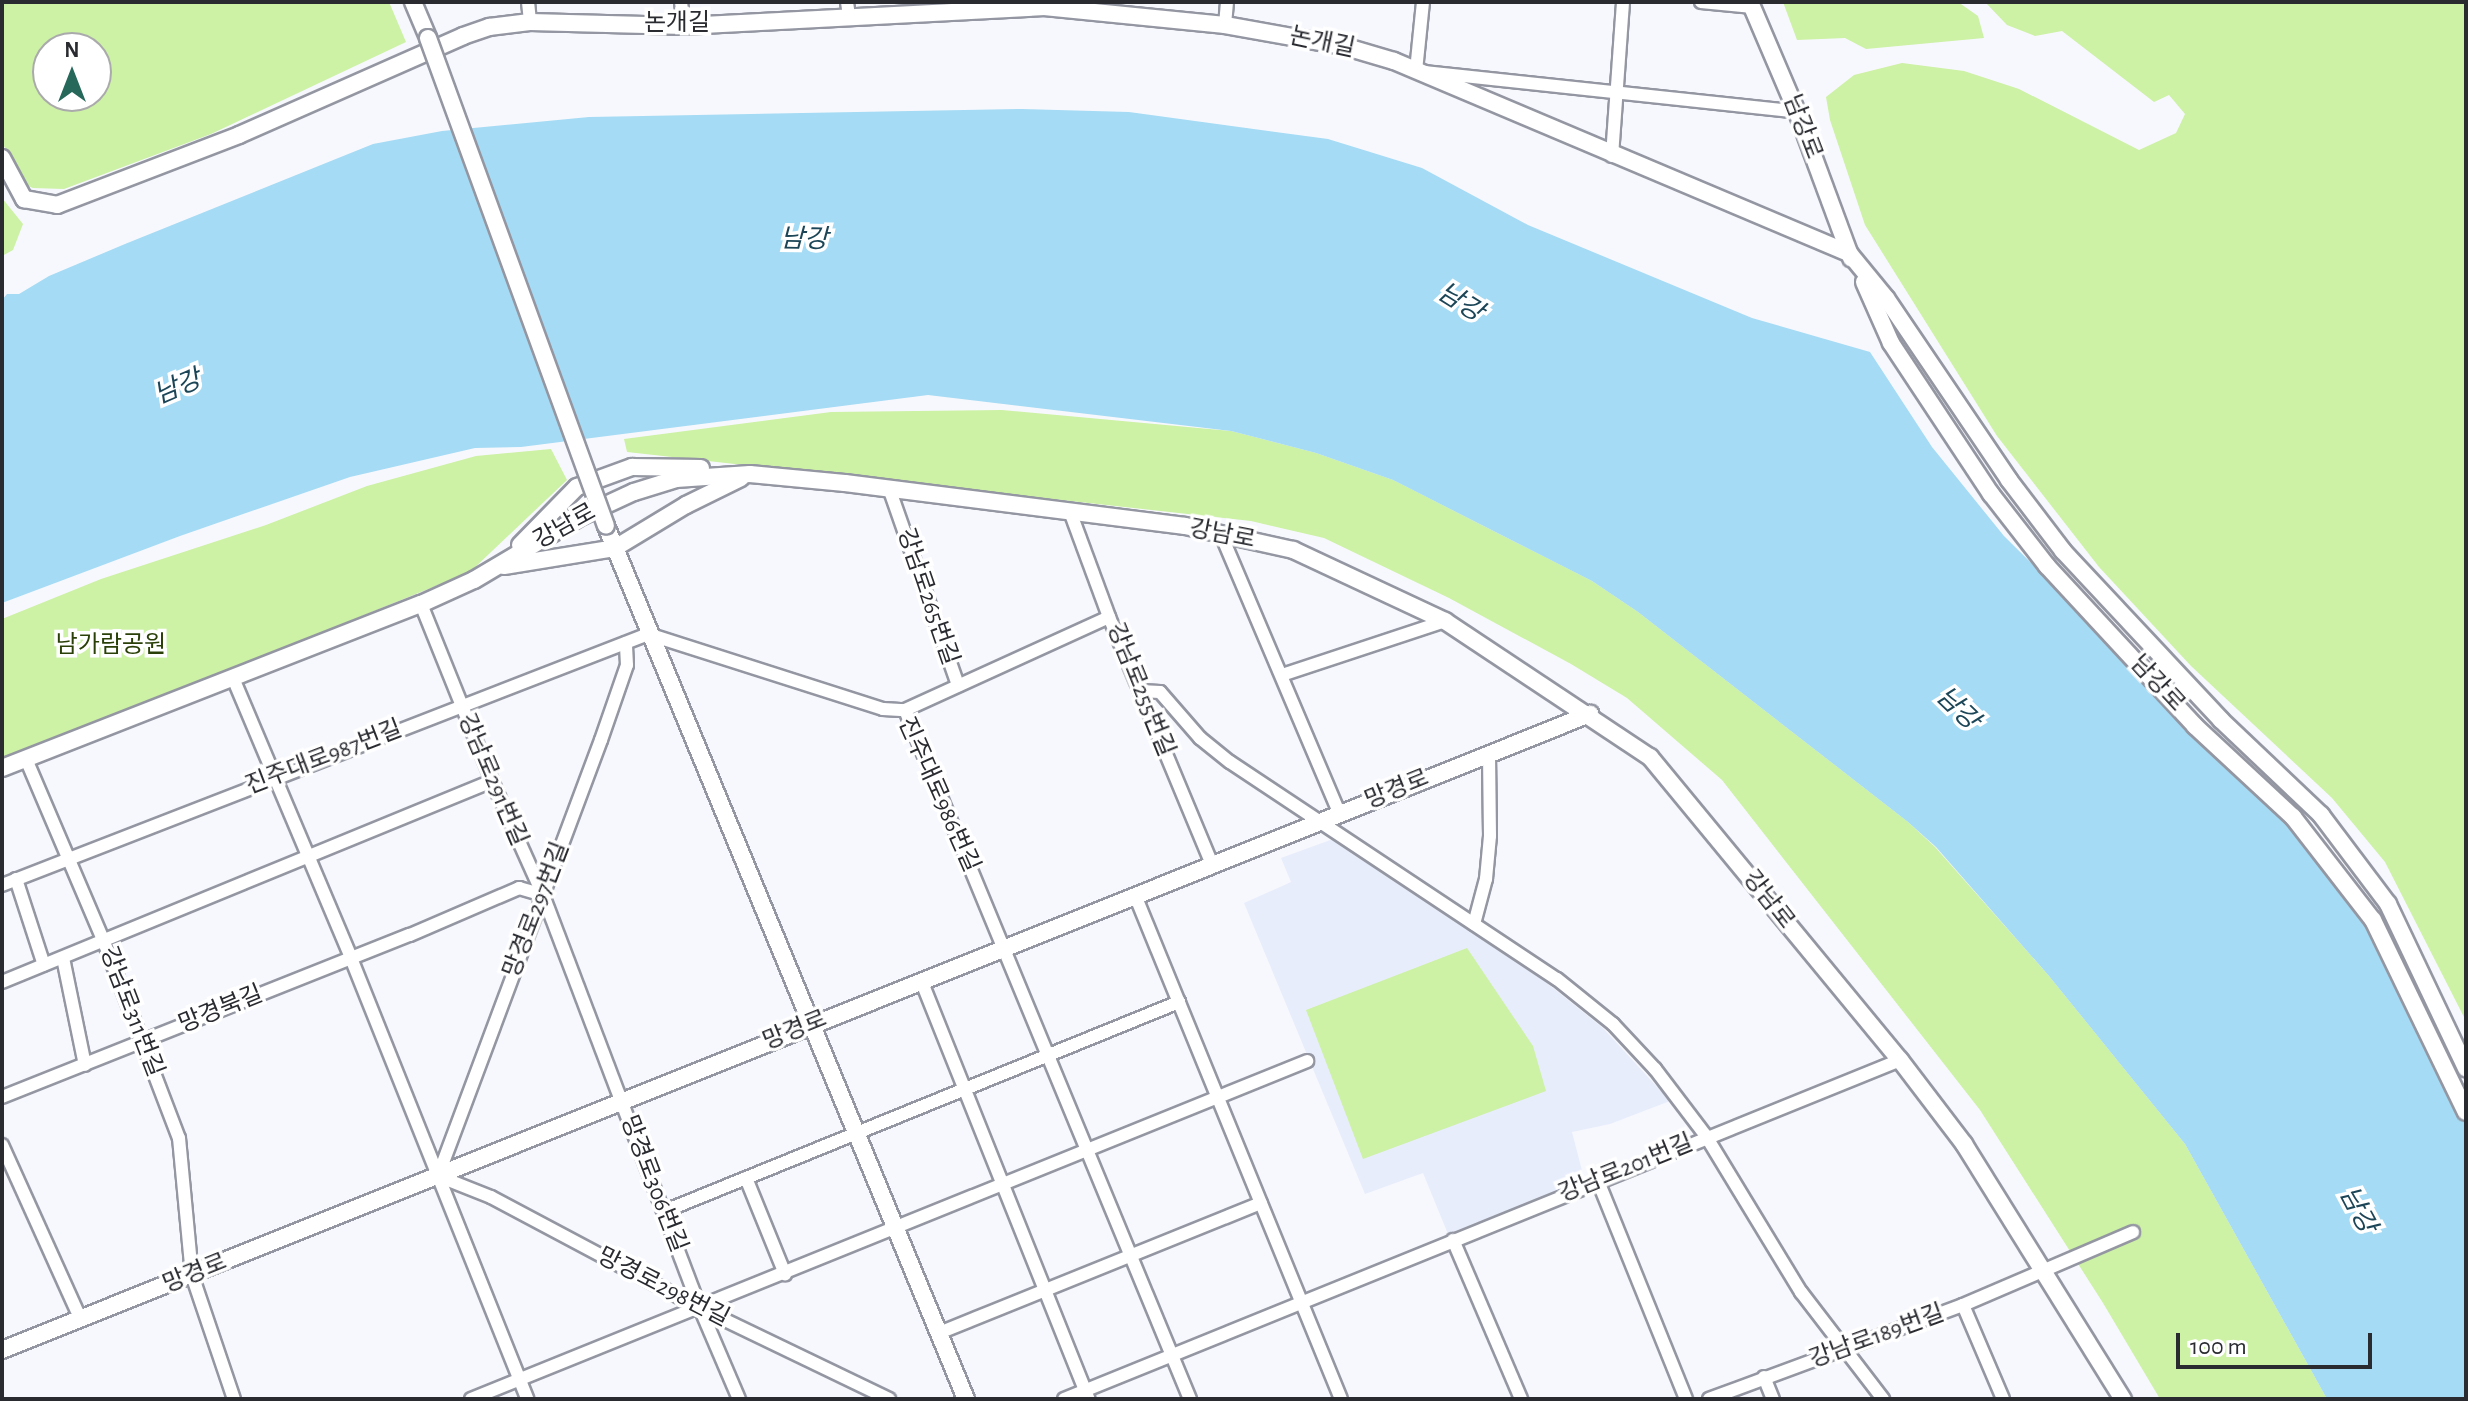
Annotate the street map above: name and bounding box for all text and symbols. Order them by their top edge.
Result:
street label: 논개길 [644,10,710,38]
street label: 논개길 [1287,22,1357,64]
north arrow [32,32,112,112]
text: N [64,39,80,61]
street label: 남강로 [1777,91,1827,163]
water label: 남강 [780,224,828,256]
water label: 남강 [1431,277,1489,329]
water label: 남강 [150,364,206,412]
street label: 강남로 [529,498,601,556]
street label: 강남로 [1187,515,1257,555]
street label: 강남로265번길 [890,525,964,669]
street label: 강남로255번길 [1100,619,1180,761]
park label: 남가람공원 [56,632,166,660]
street label: 남강로 [2124,650,2190,718]
water label: 남강 [1929,681,1985,737]
street label: 강남로291번길 [451,710,533,850]
street label: 진주대로986번길 [891,713,985,877]
street label: 진주대로987번길 [242,715,406,801]
street label: 망경로 [1361,764,1433,816]
street label: 망경로297번길 [498,838,576,982]
street label: 강남로 [1736,865,1800,935]
street label: 강남로311번길 [93,943,169,1081]
street label: 망경북길 [175,980,267,1040]
street label: 망경로 [759,1005,831,1057]
street label: 망경로306번길 [614,1112,692,1256]
street label: 강남로201번길 [1555,1129,1697,1209]
water label: 남강 [2332,1182,2382,1238]
street label: 망경로298번길 [592,1242,734,1334]
street label: 망경로 [159,1248,231,1300]
street label: 강남로189번길 [1806,1299,1948,1375]
scale bar [2180,1317,2376,1367]
text: 100 m [2190,1335,2247,1359]

